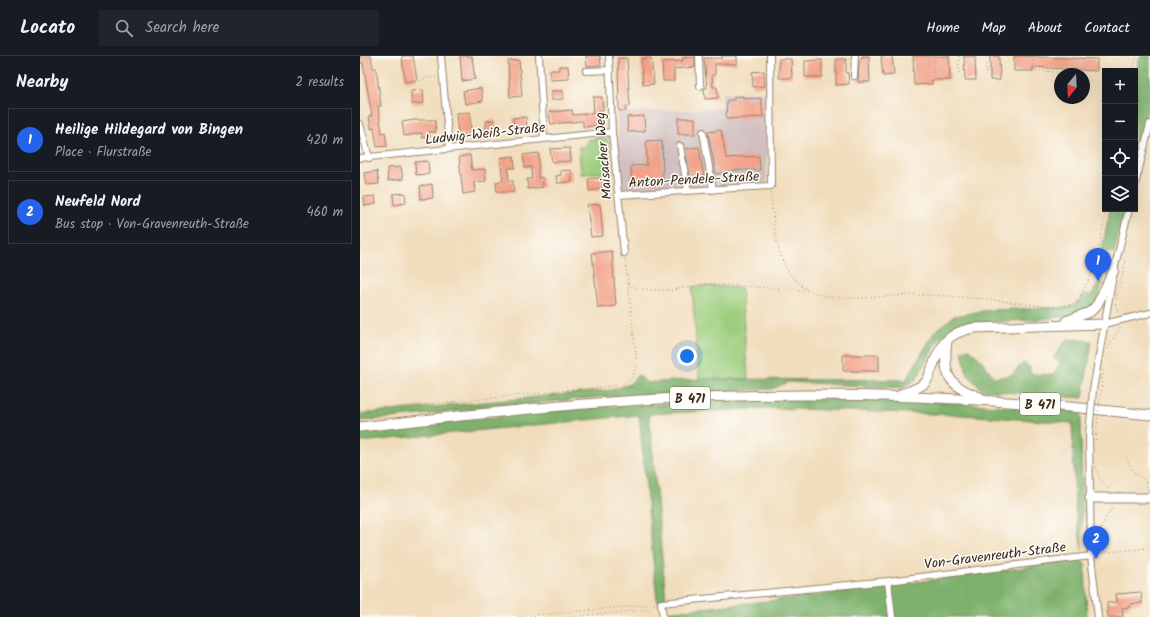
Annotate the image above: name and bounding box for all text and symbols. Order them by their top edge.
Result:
search box [99,10,379,46]
text: Locato [20,13,75,43]
text: Search here [145,16,219,40]
icon: search [113,17,135,39]
text: Home [926,17,960,39]
text: Map [982,17,1006,39]
text: About [1028,17,1062,39]
text: Contact [1084,17,1130,39]
north arrow [1054,68,1090,104]
map controls [1102,68,1138,212]
button: + [1102,68,1138,104]
text: Nearby [16,69,68,96]
text: 2 results [296,72,344,93]
button: − [1102,104,1138,140]
street label: Maisacher Weg [589,111,619,201]
street label: Ludwig-Weiß-Straße [424,117,547,151]
text: Heilige Hildegard von Bingen [55,118,243,142]
text: 1 [28,130,32,151]
text: 420 m [306,130,343,151]
button: locate [1102,140,1138,176]
text: Place · Flurstraße [55,142,151,163]
street label: Anton-Pendele-Straße [628,166,761,194]
button: layers [1102,176,1138,212]
text: Neufeld Nord [55,190,141,214]
text: 2 [26,202,34,223]
text: 460 m [307,202,343,223]
text: Bus stop · Von-Gravenreuth-Straße [55,214,249,235]
pin: 1 [1085,248,1111,281]
your location [677,346,697,366]
road number: B 471 [670,387,710,409]
road number: B 471 [1020,393,1060,415]
pin: 2 [1083,526,1109,559]
street label: Von-Gravenreuth-Straße [923,536,1068,576]

